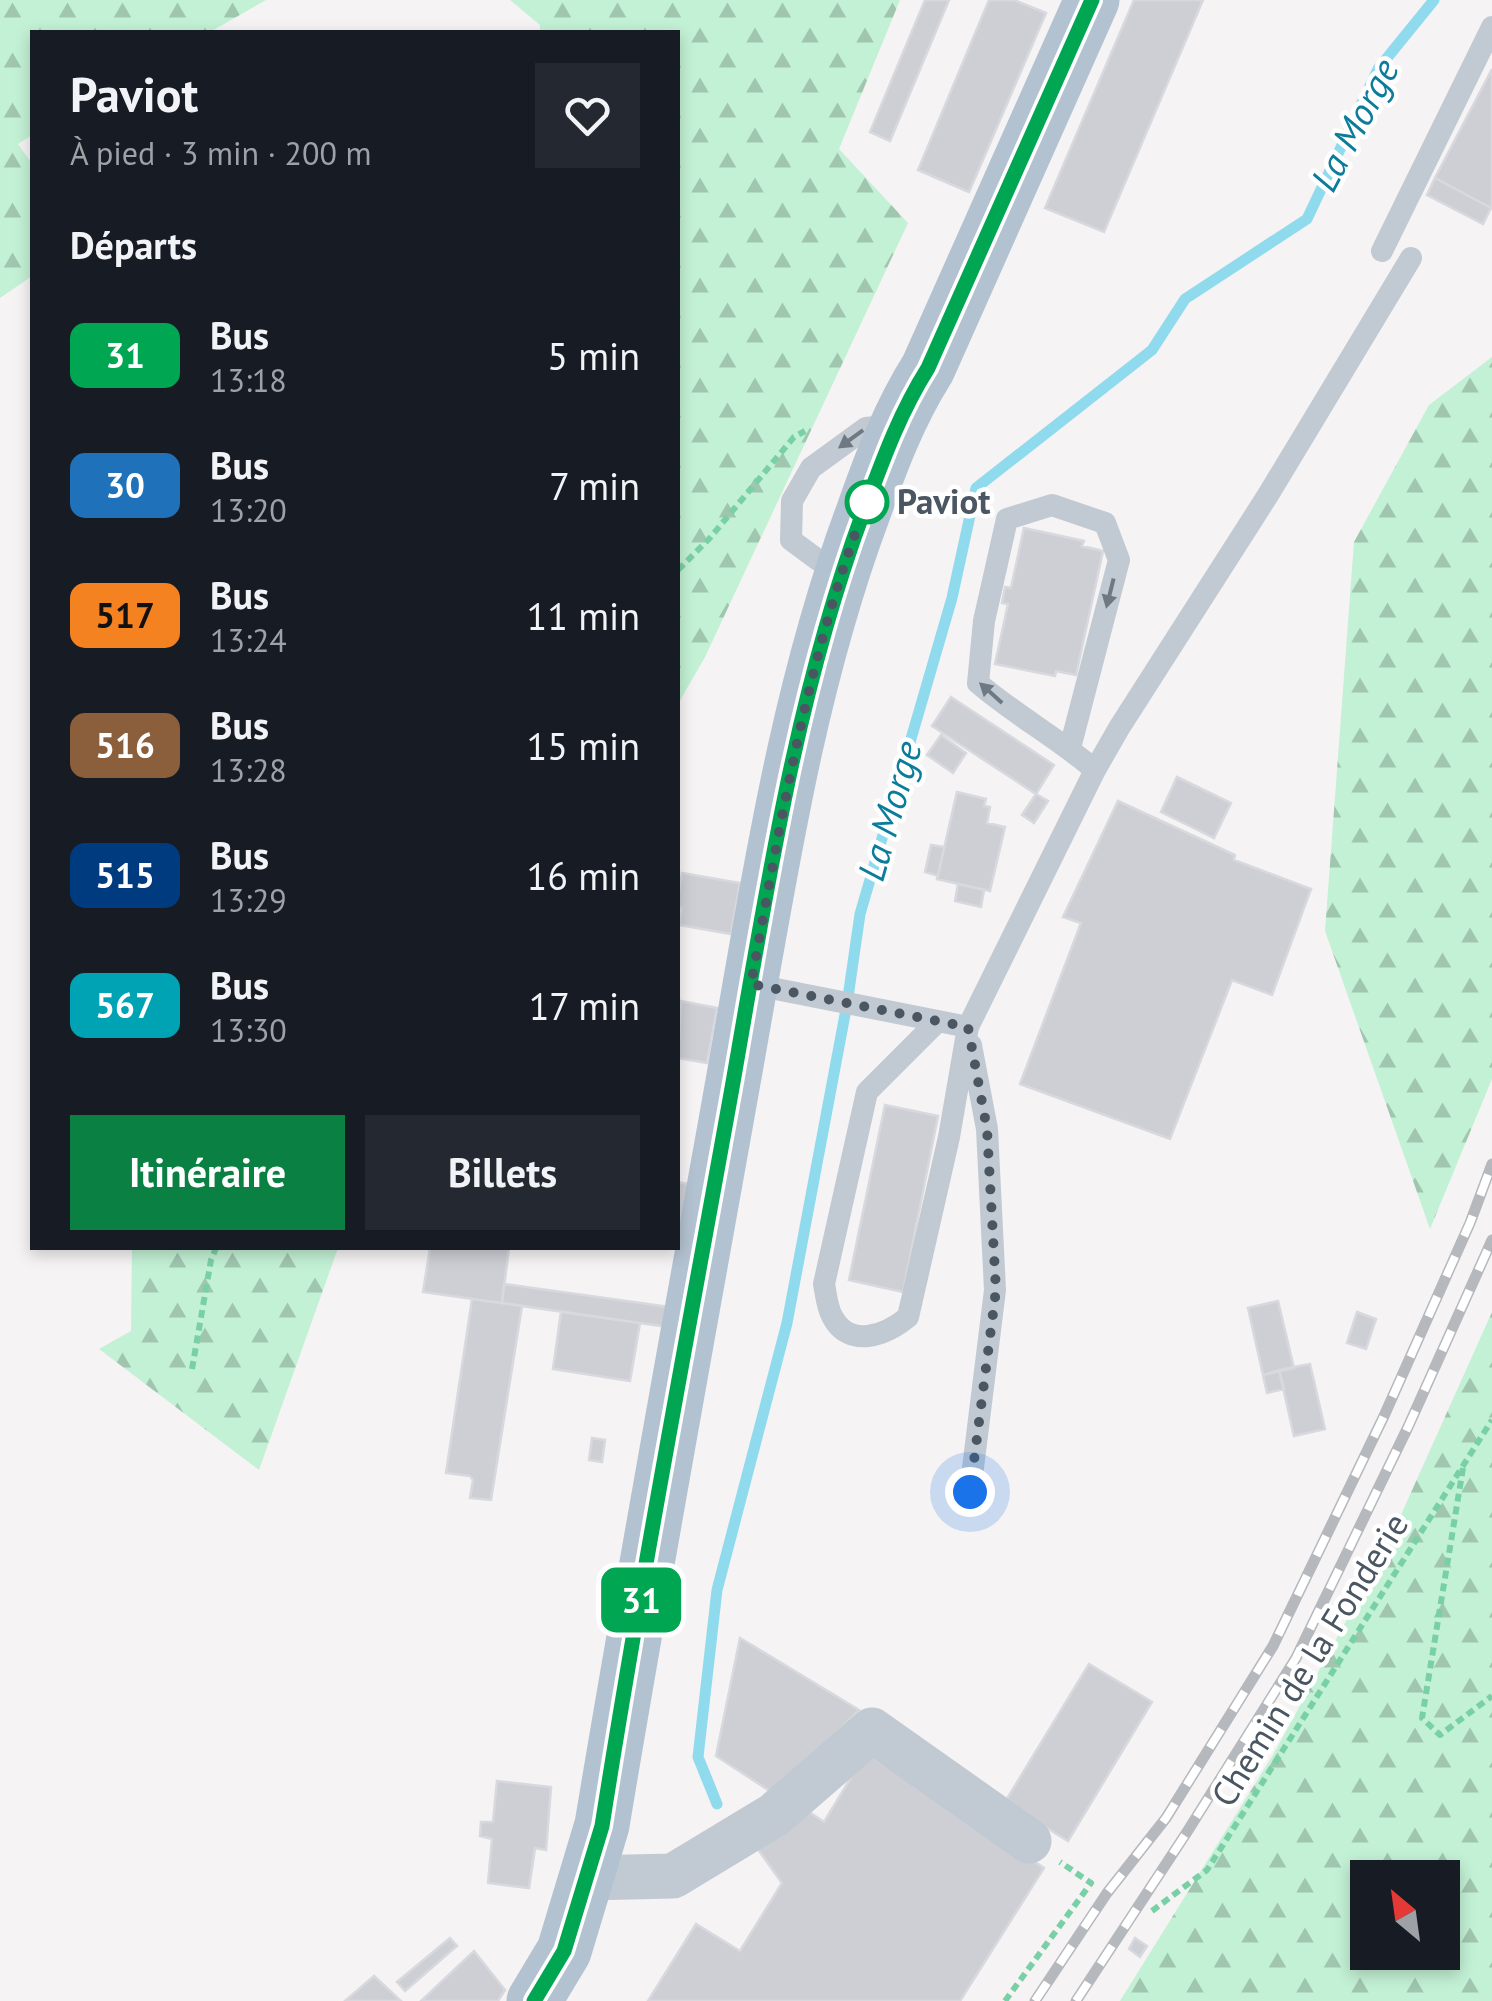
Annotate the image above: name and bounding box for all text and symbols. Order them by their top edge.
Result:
water label: La Morge [1299,49,1409,199]
text: Paviot [70,63,198,125]
button: heart [535,63,640,168]
text: À pied · 3 min · 200 m [70,132,371,174]
text: Départs [70,220,197,269]
text: Bus [210,310,269,359]
text: 5 min [547,331,640,380]
text: 31 [105,332,145,378]
text: 13:18 [210,359,287,401]
one-way arrow [837,429,864,449]
text: Bus [210,440,269,489]
text: 7 min [549,461,640,510]
text: 30 [105,462,145,508]
place label: Paviot [897,478,991,524]
marker: Paviot [846,481,888,523]
text: 13:20 [210,489,287,531]
text: Bus [210,570,269,619]
one-way arrow [1102,578,1117,609]
text: 11 min [527,591,640,640]
text: 517 [95,592,155,638]
text: 13:24 [210,619,287,661]
one-way arrow [979,682,1003,705]
text: Bus [210,700,269,749]
text: 15 min [527,721,640,770]
text: 516 [95,722,155,768]
water label: La Morge [845,735,932,886]
text: 13:28 [210,749,287,791]
text: Bus [210,830,269,879]
text: 16 min [527,851,640,900]
text: 515 [95,852,155,898]
text: 13:29 [210,879,287,921]
text: Bus [210,960,269,1009]
text: 17 min [529,981,640,1030]
text: 567 [95,982,155,1028]
text: 13:30 [210,1009,287,1051]
button: Itinéraire [70,1115,345,1230]
button: Billets [365,1115,640,1230]
your location [945,1467,995,1517]
street label: Chemin de la Fonderie [1200,1504,1418,1815]
line badge: 31 [596,1568,686,1632]
text: 31 [621,1577,661,1623]
north arrow [1350,1860,1460,1970]
map controls [1350,1860,1460,1970]

